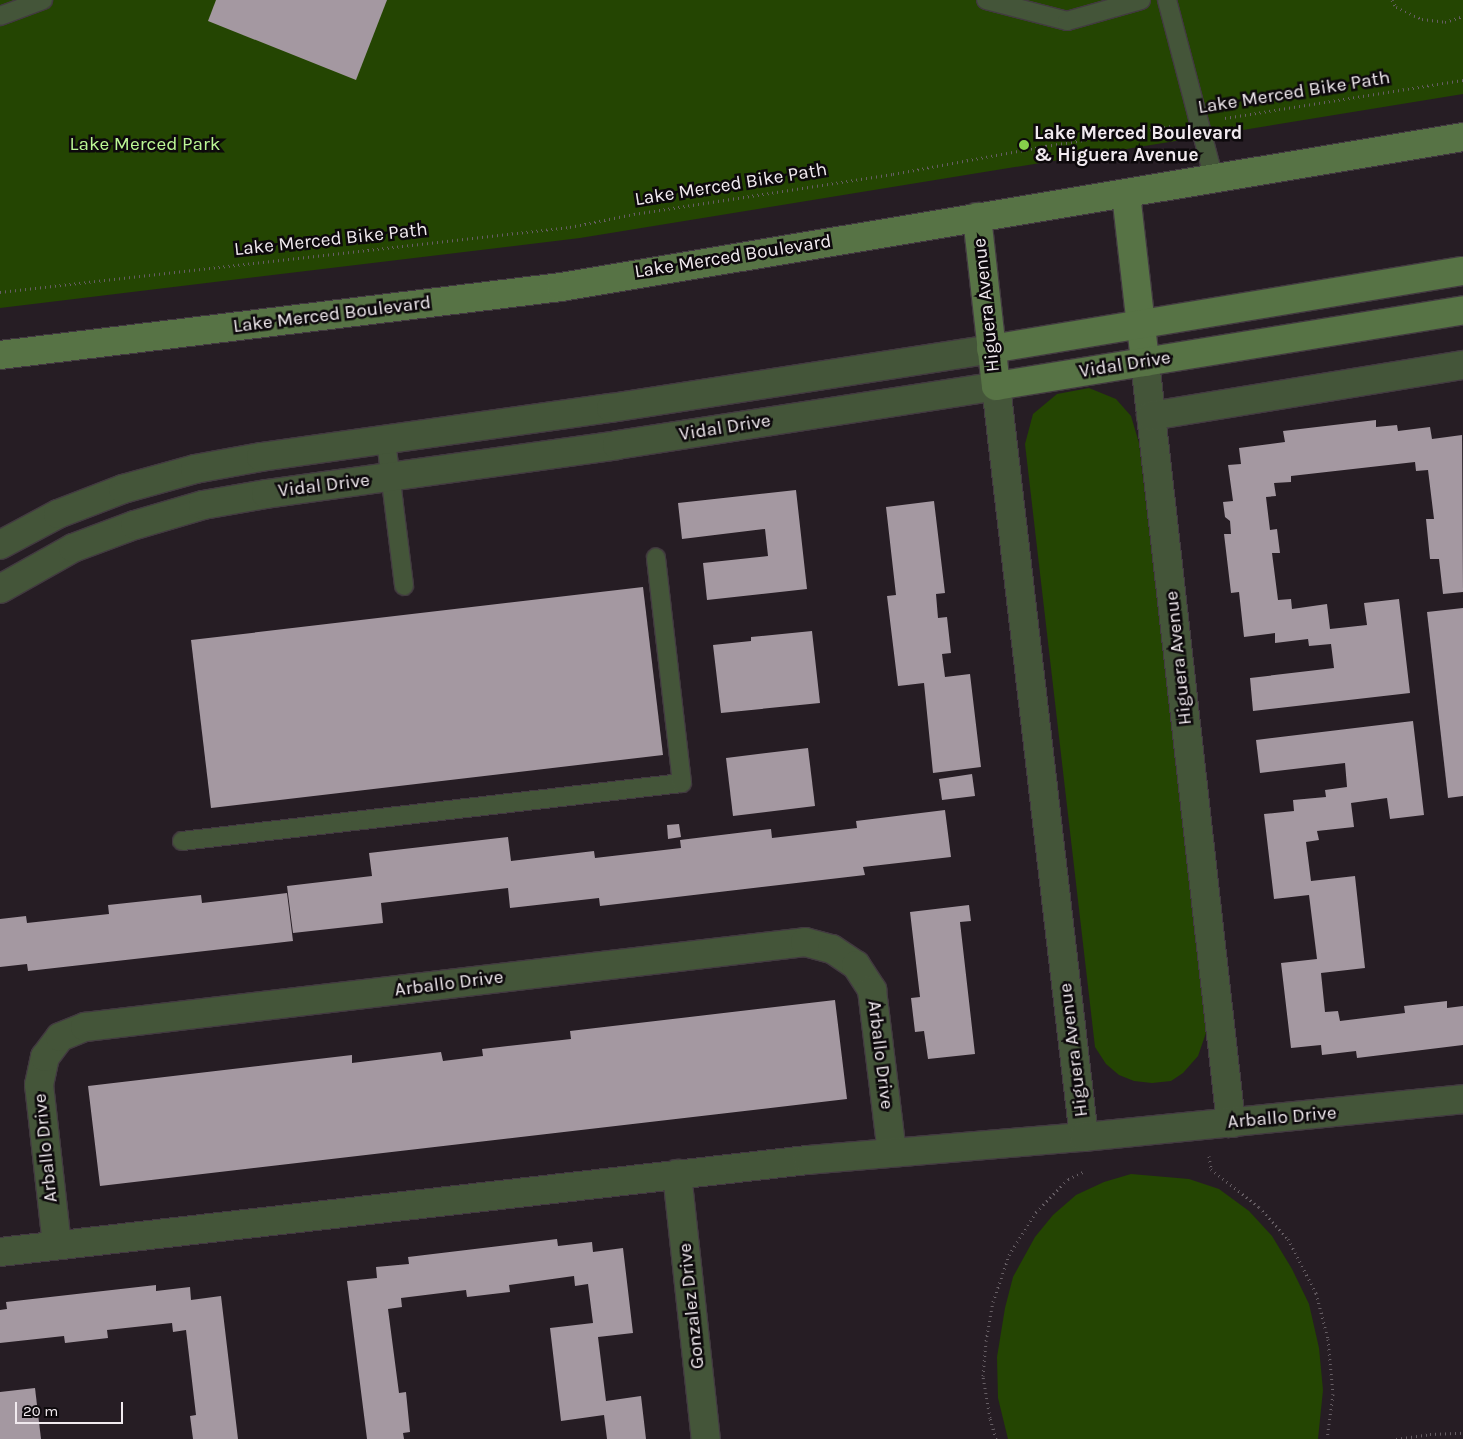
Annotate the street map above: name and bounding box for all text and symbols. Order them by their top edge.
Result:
street label: Lake Merced Bike Path [1196,67,1392,119]
place label: Lake Merced Boulevard & Higuera Avenue [1034,123,1242,167]
park label: Lake Merced Park [70,134,220,156]
marker: Lake Merced Boulevard & Higuera Avenue [1018,139,1030,151]
street label: Lake Merced Bike Path [633,159,829,211]
street label: Lake Merced Bike Path [233,219,429,261]
street label: Lake Merced Boulevard [633,230,833,284]
street label: Higuera Avenue [969,237,1005,373]
street label: Lake Merced Boulevard [232,292,432,338]
street label: Vidal Drive [1078,347,1172,383]
street label: Vidal Drive [678,410,772,446]
street label: Vidal Drive [277,469,371,503]
street label: Higuera Avenue [1161,590,1197,726]
street label: Arballo Drive [393,966,505,1002]
street label: Higuera Avenue [1054,982,1094,1118]
street label: Arballo Drive [862,999,898,1111]
street label: Arballo Drive [29,1092,63,1204]
street label: Arballo Drive [1227,1102,1337,1134]
street label: Gonzalez Drive [674,1242,710,1370]
scale bar [18,1392,125,1424]
text: 20 m [23,1402,58,1420]

